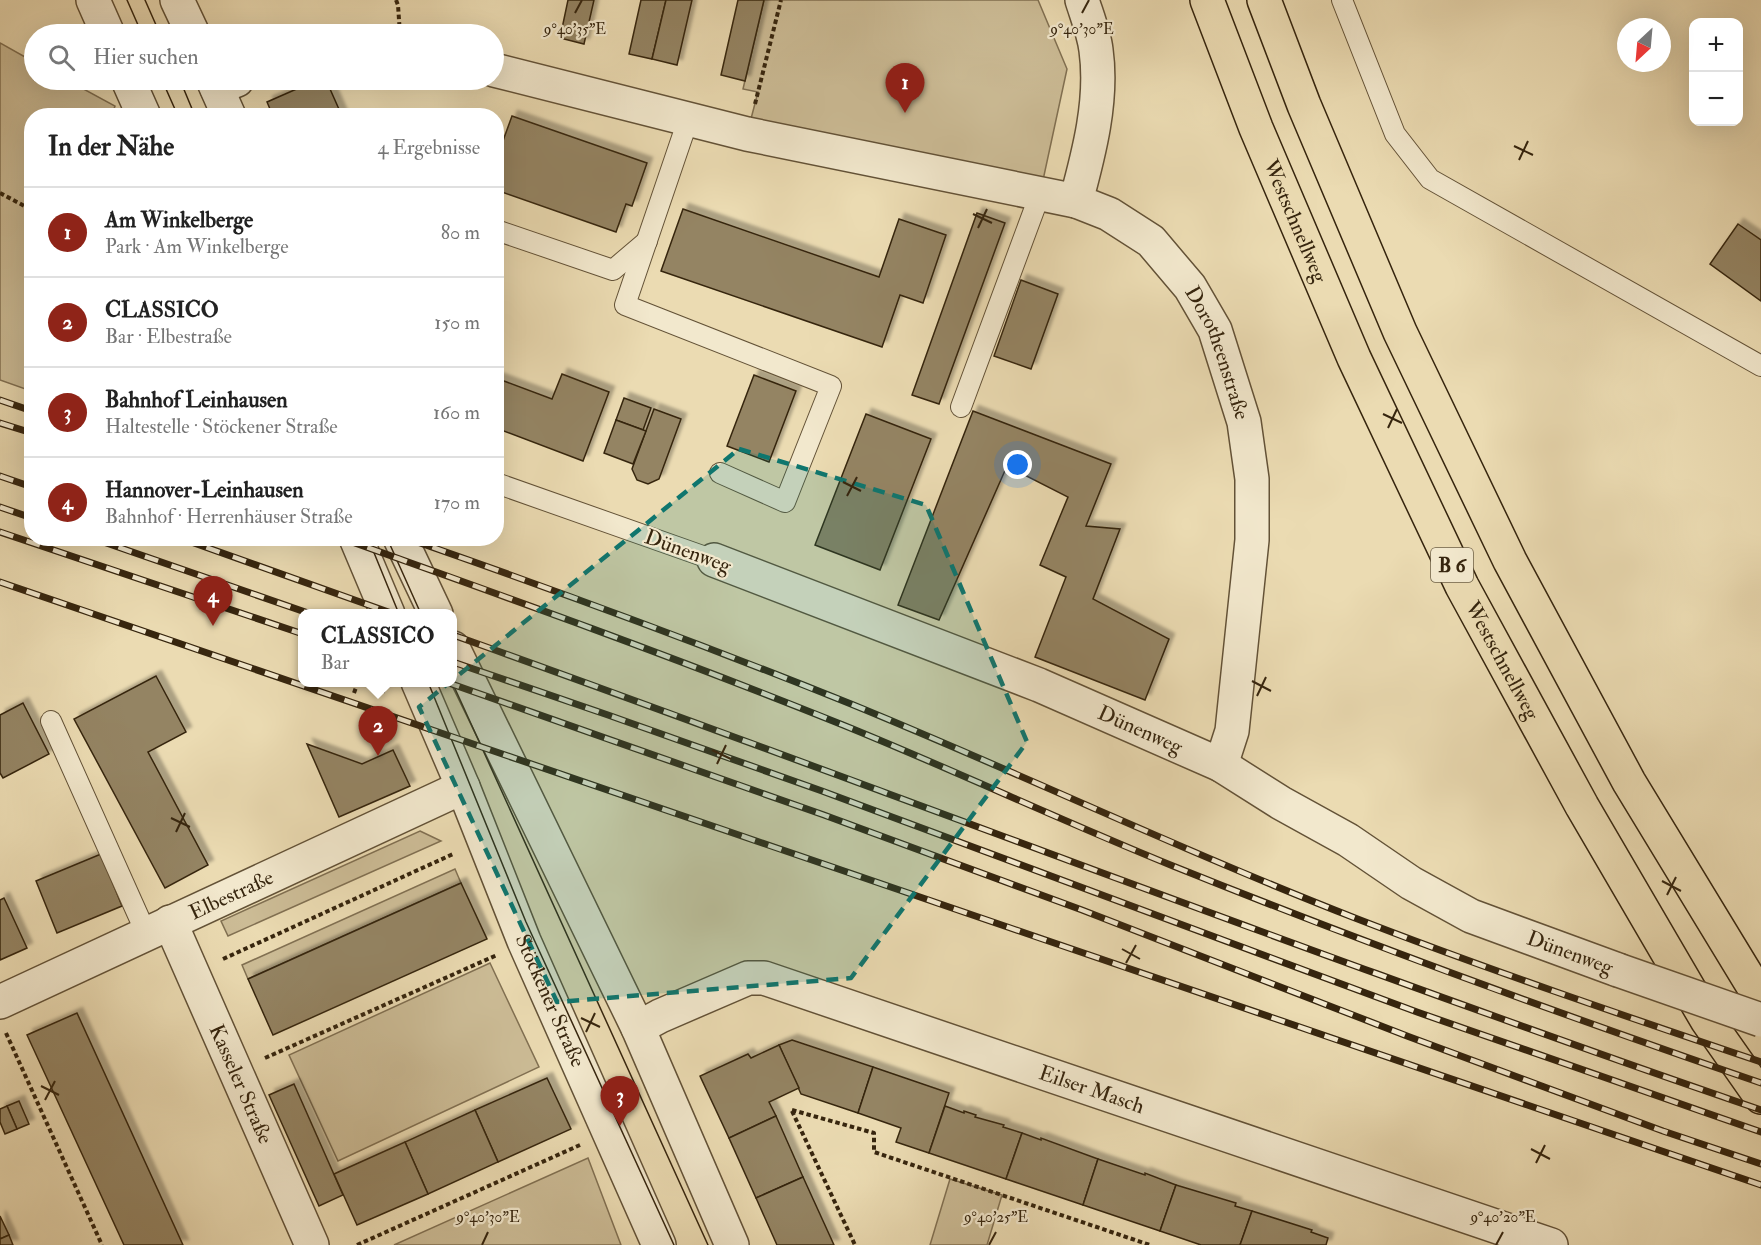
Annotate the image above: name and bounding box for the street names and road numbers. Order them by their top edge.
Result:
street label: Westschnellweg [1257,155,1333,287]
street label: Dorotheenstraße [1178,281,1255,423]
street label: Dünenweg [641,523,735,580]
road number: B 6 [1431,548,1473,582]
street label: Westschnellweg [1458,596,1546,725]
street label: Dünenweg [1094,700,1188,761]
street label: Elbestraße [185,864,278,926]
street label: Dünenweg [1523,925,1618,981]
street label: Stöckener Straße [509,931,591,1072]
street label: Kasseler Straße [203,1020,279,1148]
street label: Eilser Masch [1035,1059,1148,1120]

